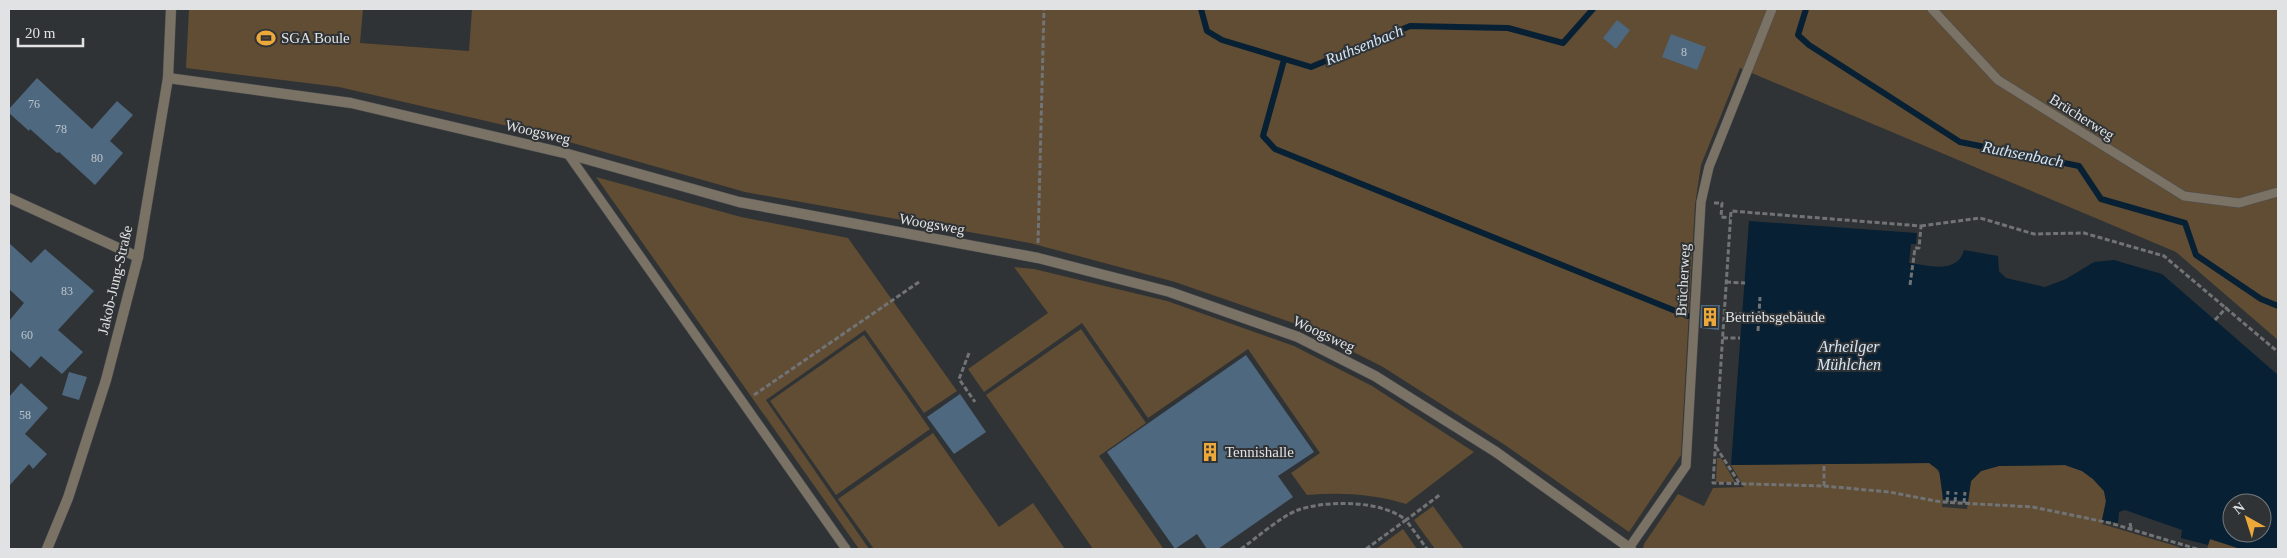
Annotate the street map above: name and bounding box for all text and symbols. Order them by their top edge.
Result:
scale bar [18,15,82,47]
water label: Ruthsenbach [1322,22,1406,69]
text: 20 m [25,25,56,41]
sports icon: SGA Boule [255,27,277,49]
place label: SGA Boule [281,30,350,46]
house number: 8 [1681,45,1687,59]
street label: Brücherweg [2047,91,2118,143]
house number: 76 [28,97,40,111]
street label: Woogsweg [504,117,573,147]
house number: 78 [55,122,67,136]
water label: Ruthsenbach [1980,138,2065,170]
house number: 80 [91,151,103,165]
street label: Woogsweg [898,210,967,238]
street label: Jakob-Jung-Straße [95,223,135,336]
street label: Brücherweg [1673,242,1693,317]
house number: 83 [61,284,73,298]
building icon: Betriebsgebäude [1699,306,1721,328]
place label: Betriebsgebäude [1725,309,1825,325]
street label: Woogsweg [1291,313,1358,355]
house number: 60 [21,328,33,342]
water label: Arheilger Mühlchen [1816,338,1881,373]
house number: 58 [19,408,31,422]
building icon: Tennishalle [1199,441,1221,463]
place label: Tennishalle [1225,444,1294,460]
north arrow [2222,493,2272,543]
text: N [2230,499,2248,517]

